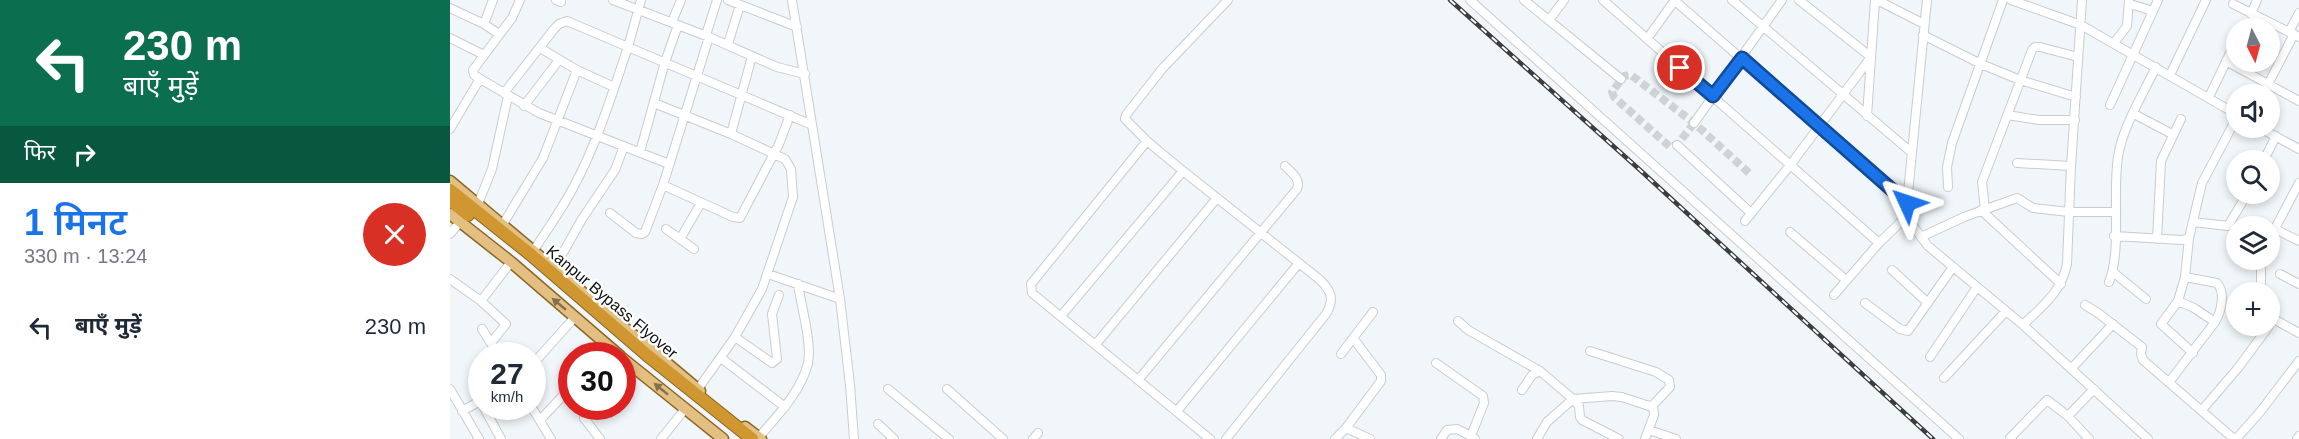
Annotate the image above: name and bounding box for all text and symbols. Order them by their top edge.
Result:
north arrow [2226,18,2280,72]
map controls [2226,18,2280,336]
text: 230 m [123,22,242,69]
icon: left [24,24,102,102]
pin [1654,42,1705,93]
icon: arrive [1663,51,1696,84]
text: बाएँ मुड़ें [123,71,198,101]
button: sound [2226,84,2280,138]
icon: right [68,138,101,171]
text: फिर [24,140,56,165]
button: search [2226,150,2280,204]
position arrow [1875,171,1939,235]
text: 1 मिनट [24,202,127,243]
button: close [363,203,426,266]
button: layers [2226,216,2280,270]
street label: Kanpur Bypass Flyover [543,242,681,362]
text: 330 m · 13:24 [24,245,147,267]
button: + [2226,282,2280,336]
one-way arrow [552,298,567,311]
icon: left [24,311,57,344]
text: बाएँ मुड़ें [75,313,141,338]
text: 230 m [365,314,426,339]
speed limit sign: 30 [558,342,636,420]
text: 27 [490,357,524,390]
one-way arrow [653,383,669,396]
text: km/h [491,388,523,405]

